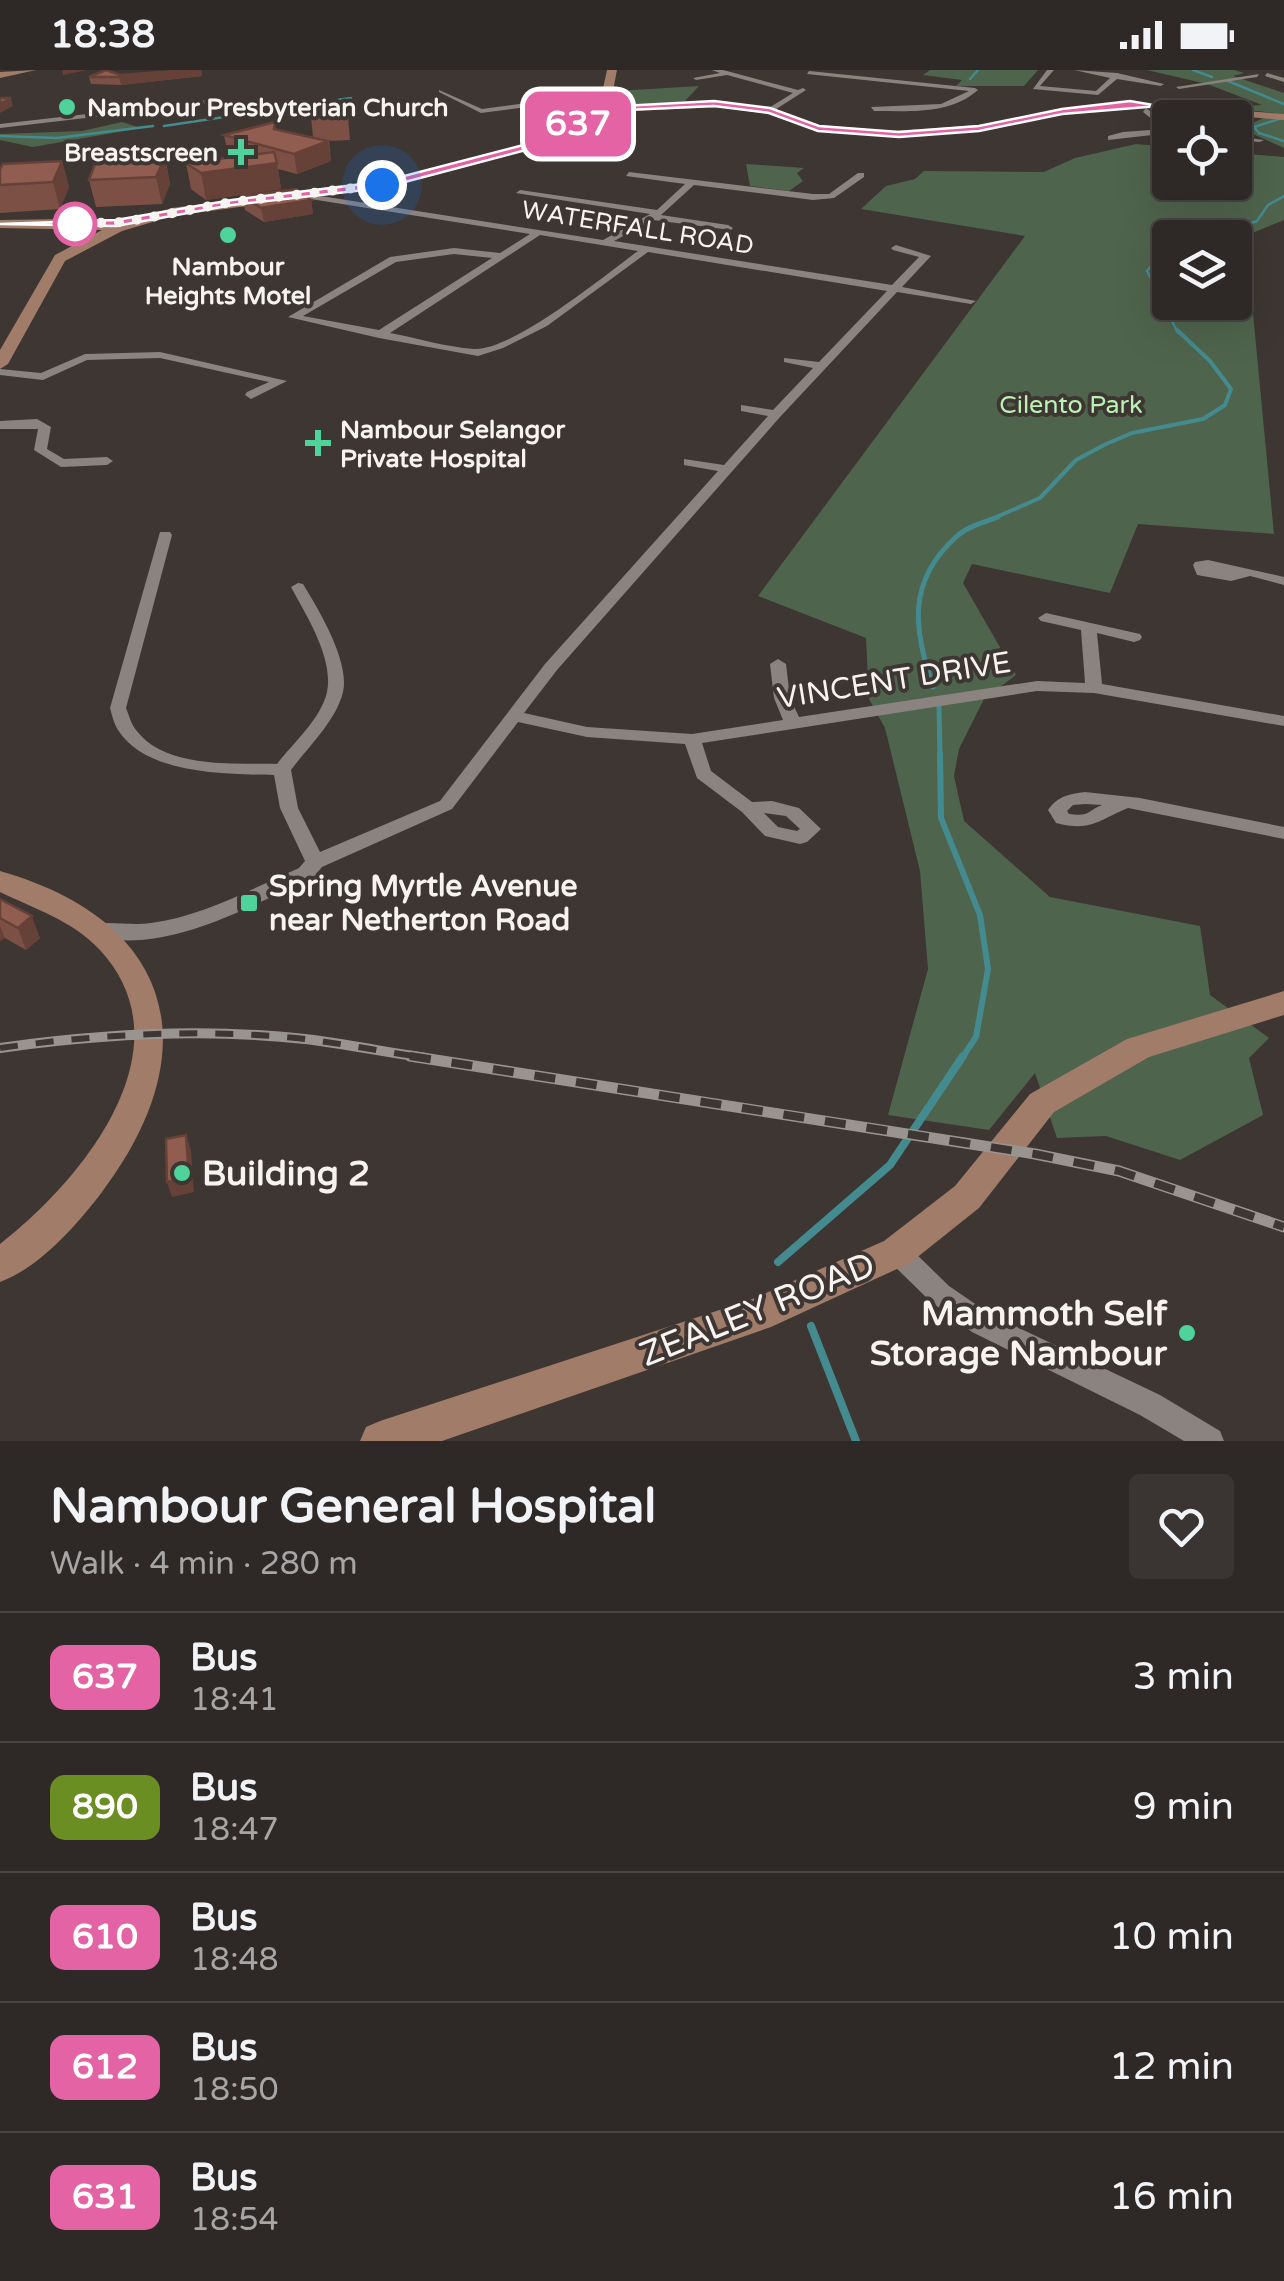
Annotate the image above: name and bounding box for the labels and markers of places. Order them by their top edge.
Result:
place label: Nambour Presbyterian Church [87,93,448,123]
marker: Nambour Presbyterian Church [56,96,78,118]
place label: Breastscreen [64,138,218,168]
marker: Breastscreen [228,139,254,165]
unlabelled marker [54,203,96,245]
marker: Nambour Heights Motel [217,224,239,246]
place label: Nambour Heights Motel [145,252,311,311]
place label: Nambour Selangor Private Hospital [340,415,565,474]
marker: Nambour Selangor Private Hospital [305,430,331,456]
place label: Spring Myrtle Avenue near Netherton Road [269,868,578,939]
marker: Spring Myrtle Avenue near Netherton Road [238,892,260,914]
place label: Building 2 [202,1153,370,1195]
marker: Building 2 [171,1162,193,1184]
place label: Mammoth Self Storage Nambour [870,1293,1168,1375]
marker: Mammoth Self Storage Nambour [1176,1322,1198,1344]

